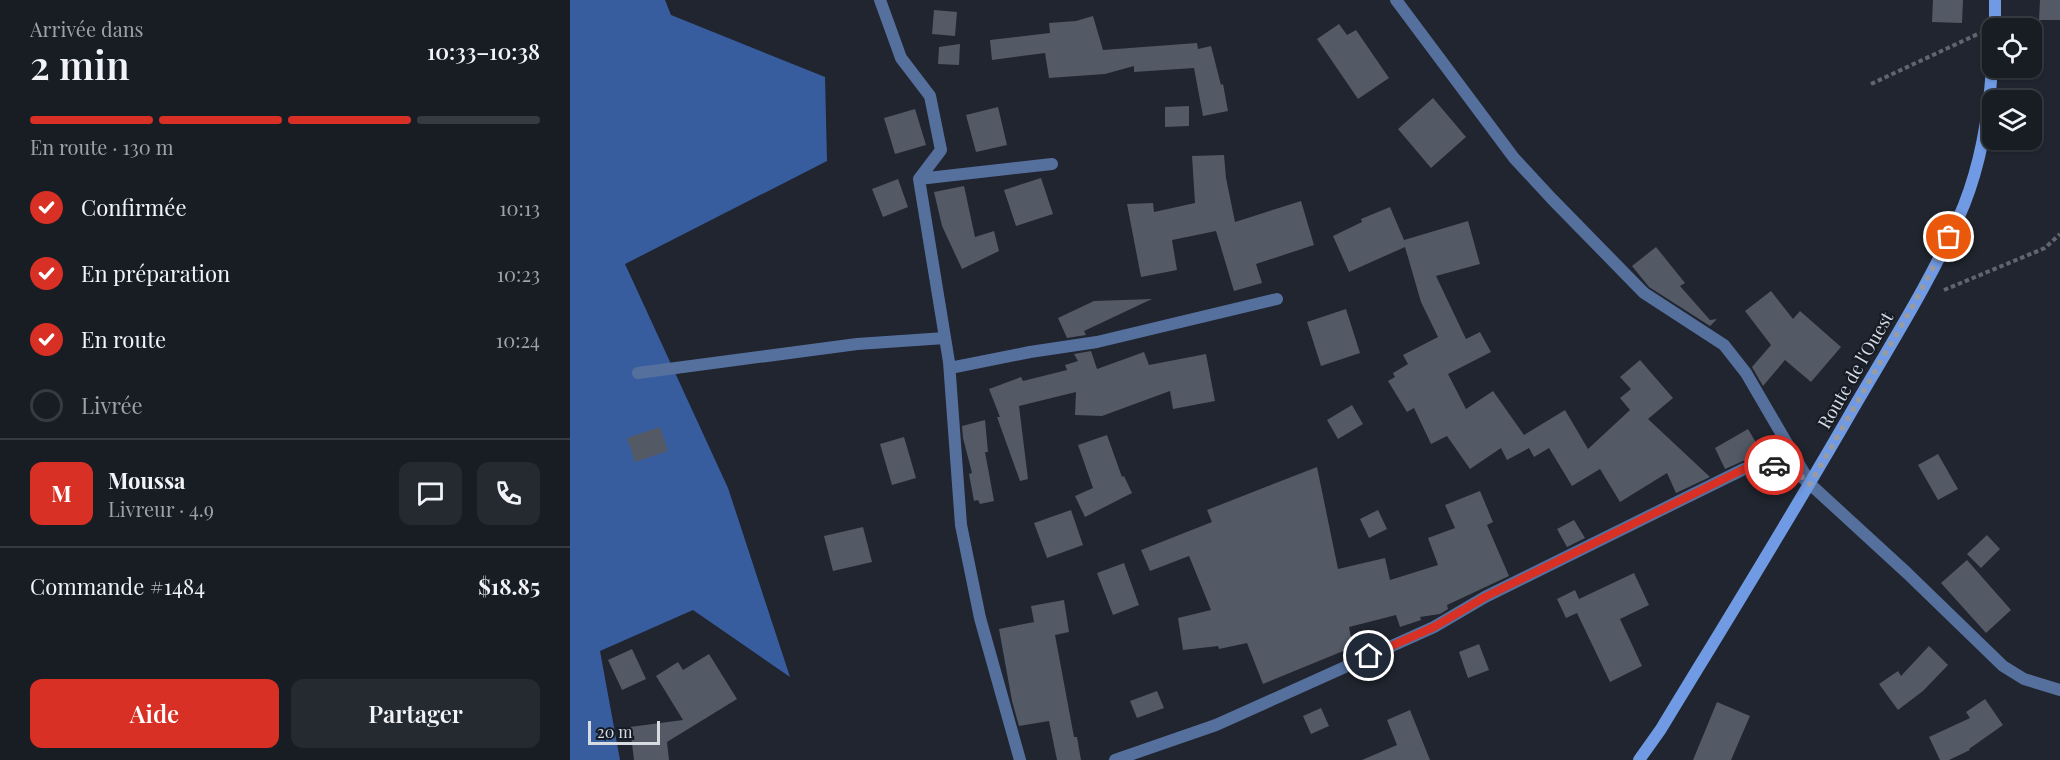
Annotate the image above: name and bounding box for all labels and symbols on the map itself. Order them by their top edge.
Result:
pin [1923,211,1974,262]
street label: Route de l'Ouest [1812,307,1899,433]
courier [1744,435,1804,495]
pin [1343,630,1394,681]
scale bar [588,718,660,746]

